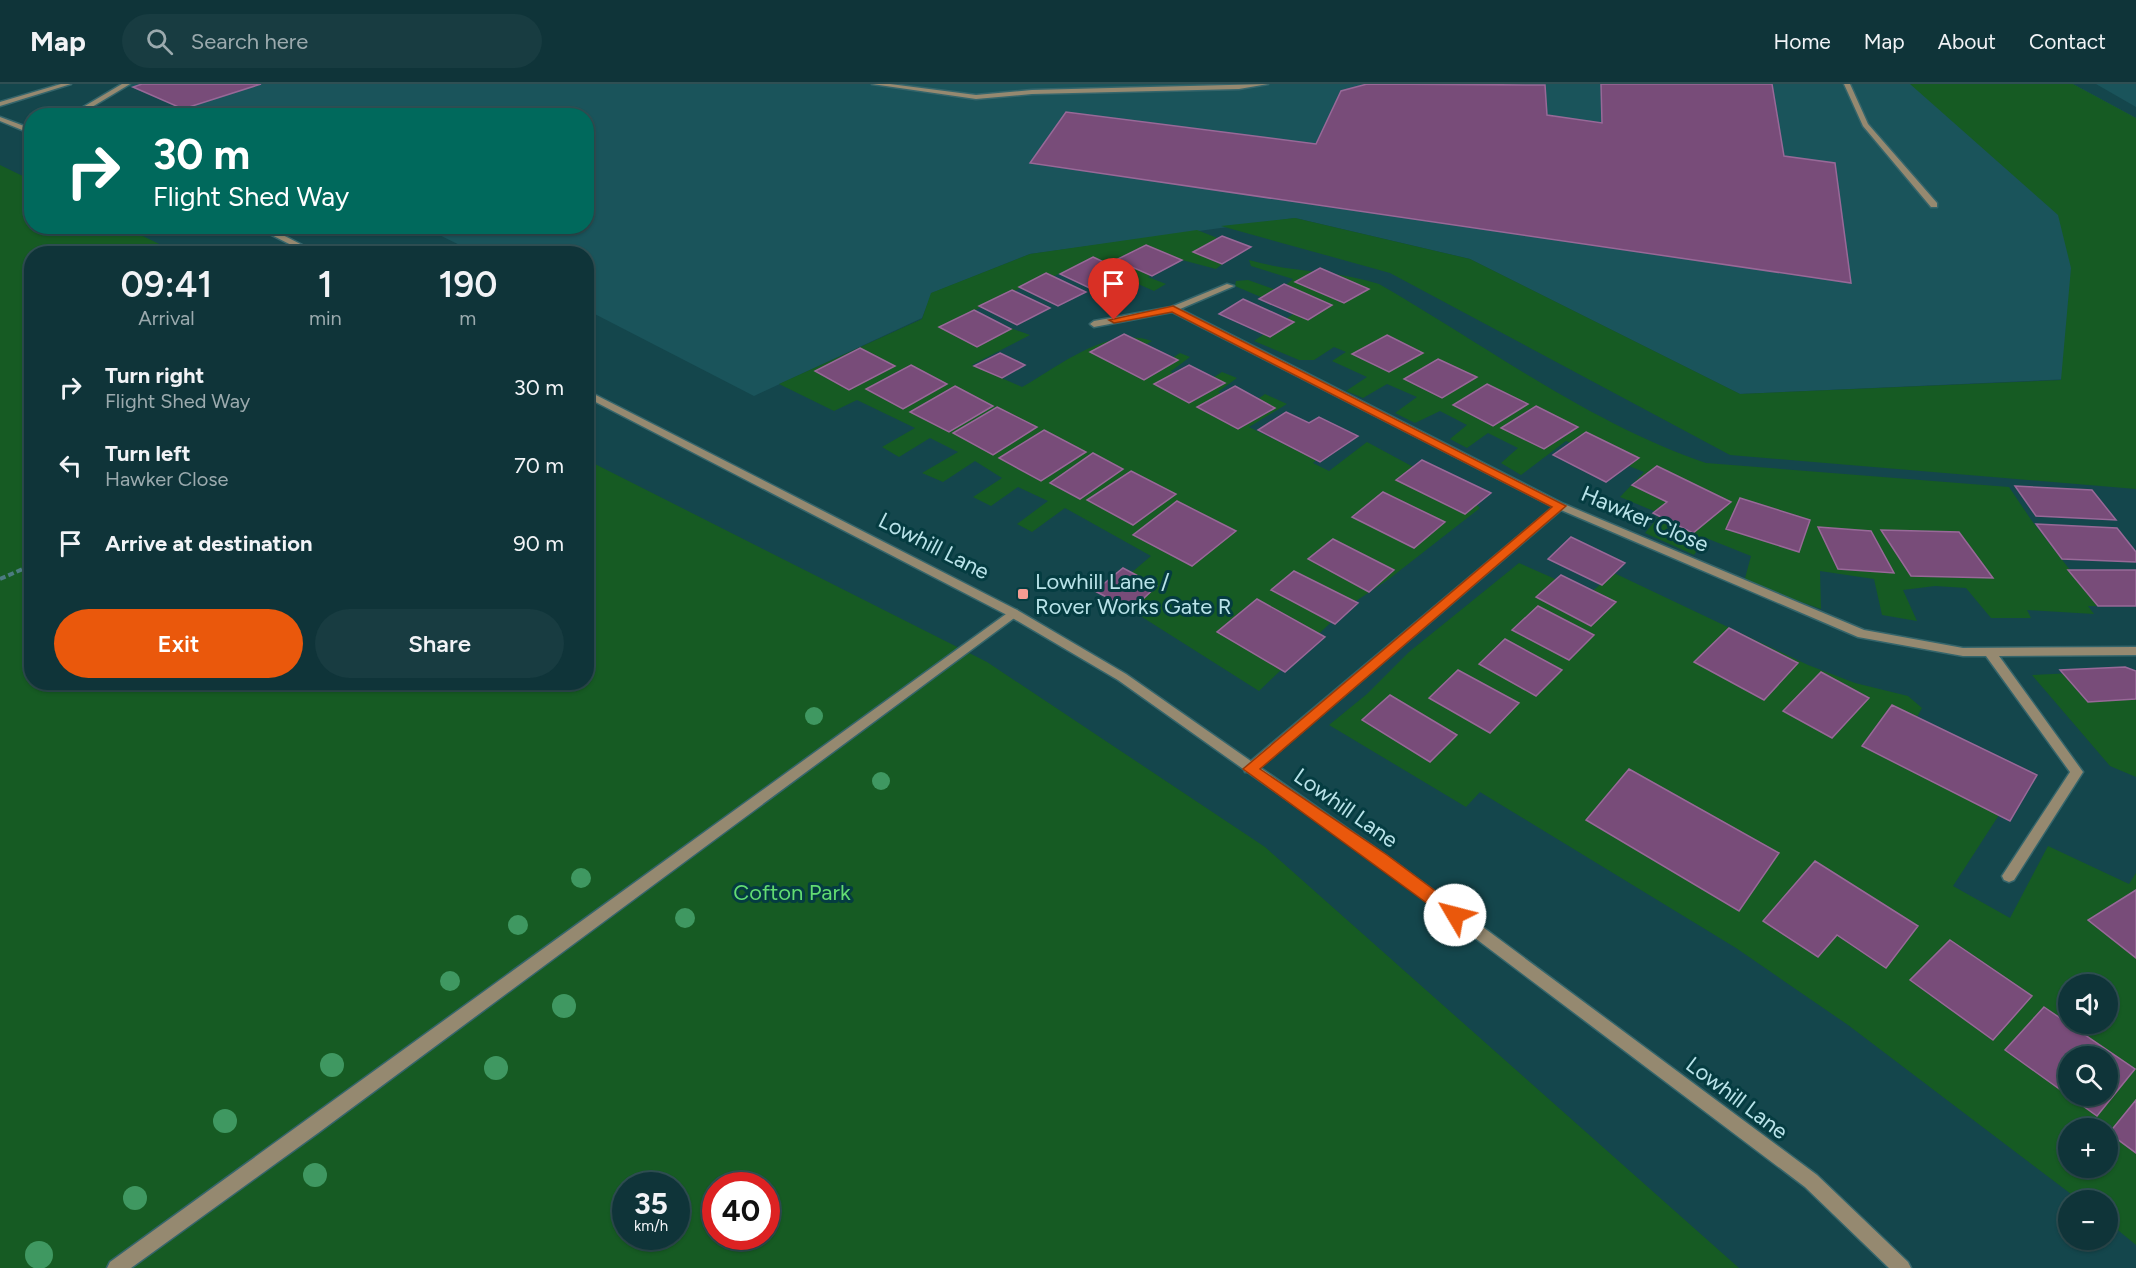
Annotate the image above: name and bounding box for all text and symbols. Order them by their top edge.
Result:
search box [122,14,542,68]
text: Map [30,24,86,58]
icon: search [143,25,176,58]
text: Search here [191,28,308,55]
text: Home [1774,29,1831,54]
text: Map [1864,29,1905,54]
text: About [1938,29,1996,54]
text: Contact [2029,29,2106,54]
text: 30 m [153,129,250,180]
icon: right [54,132,132,210]
text: Flight Shed Way [153,180,349,213]
pin [1088,258,1139,320]
text: 09:41 [121,263,212,306]
text: 1 [318,263,333,306]
text: 190 [438,263,497,306]
icon: arrive [1097,267,1130,300]
text: Arrival [138,306,195,330]
text: min [309,306,342,330]
text: m [459,306,476,330]
text: Turn right [105,362,204,389]
icon: right [54,371,87,404]
text: 30 m [514,374,564,401]
text: Flight Shed Way [105,389,250,413]
text: Turn left [105,440,191,467]
icon: left [54,449,87,482]
text: 70 m [514,452,564,479]
text: Hawker Close [105,467,229,491]
street label: Hawker Close [1577,480,1713,558]
street label: Lowhill Lane [874,507,994,585]
icon: arrive [54,527,87,560]
text: Arrive at destination [105,530,313,557]
text: 90 m [513,530,564,557]
place label: Lowhill Lane / Rover Works Gate R [1035,568,1232,620]
marker: Lowhill Lane / Rover Works Gate R [1016,587,1030,601]
button: Exit [54,609,303,678]
button: Share [315,609,564,678]
street label: Lowhill Lane [1289,762,1403,854]
park label: Cofton Park [733,879,851,906]
position arrow [1423,883,1487,947]
map controls [2058,974,2118,1250]
button: sound [2058,974,2118,1034]
button: search [2058,1046,2118,1106]
street label: Lowhill Lane [1681,1051,1793,1145]
button: + [2058,1118,2118,1178]
speed limit sign: 40 [702,1172,780,1250]
text: 35 [634,1185,668,1222]
button: − [2058,1190,2118,1250]
text: km/h [634,1217,668,1235]

